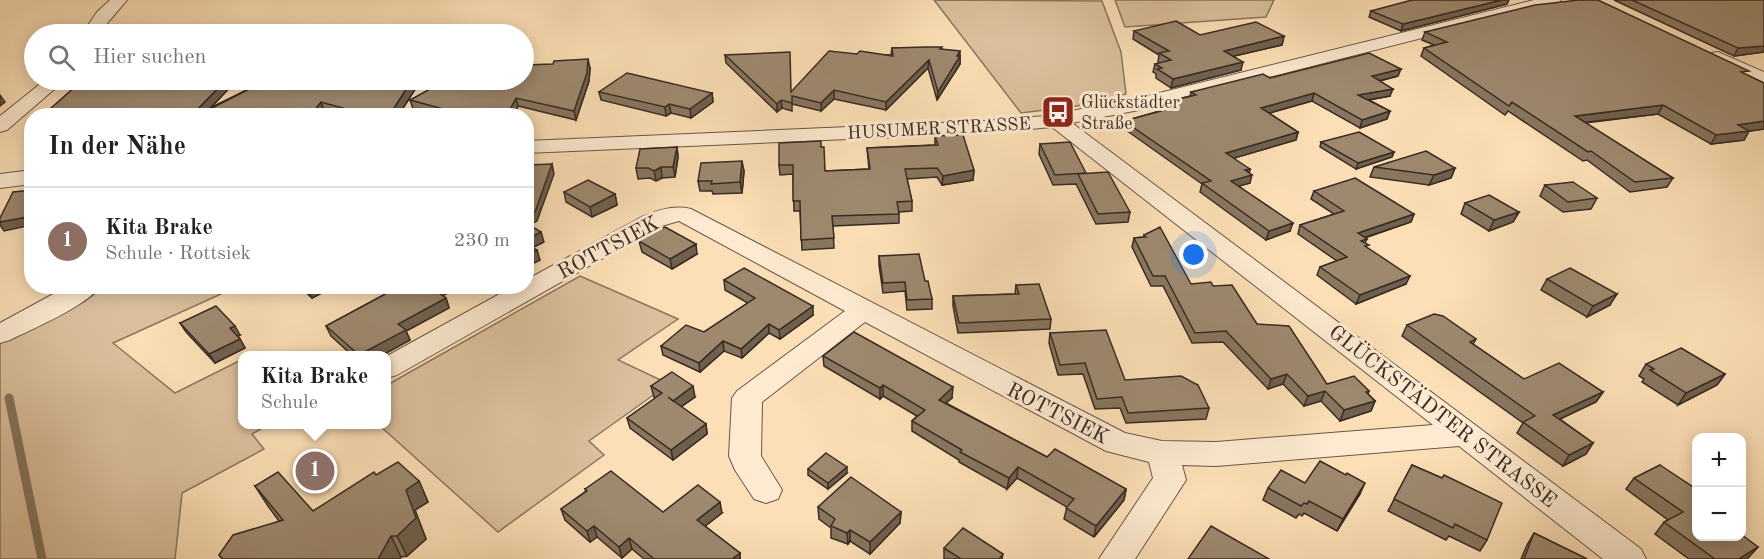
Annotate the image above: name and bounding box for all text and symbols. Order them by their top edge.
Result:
search box [24,24,534,90]
icon: search [45,41,78,74]
text: Hier suchen [93,46,206,68]
bus stop icon: Glückstädter Straße [1040,94,1076,130]
place label: Glückstädter Straße [1081,94,1181,133]
street label: HUSUMER STRASSE [847,115,1031,143]
text: In der Nähe [48,134,186,160]
street label: ROTTSIEK [555,213,663,284]
text: Kita Brake [105,217,213,239]
text: 1 [62,231,73,251]
text: 230 m [454,231,510,251]
your location [1179,240,1208,269]
text: Schule · Rottsiek [105,244,251,264]
street label: GLÜCKSTÄDTER STRASSE [1324,319,1562,512]
popup [238,351,391,429]
text: Kita Brake [261,366,368,388]
street label: ROTTSIEK [1003,380,1112,449]
text: Schule [261,393,318,413]
map controls [1692,433,1746,541]
button: + [1692,433,1746,487]
pin: 1 [296,448,334,494]
button: − [1692,487,1746,541]

